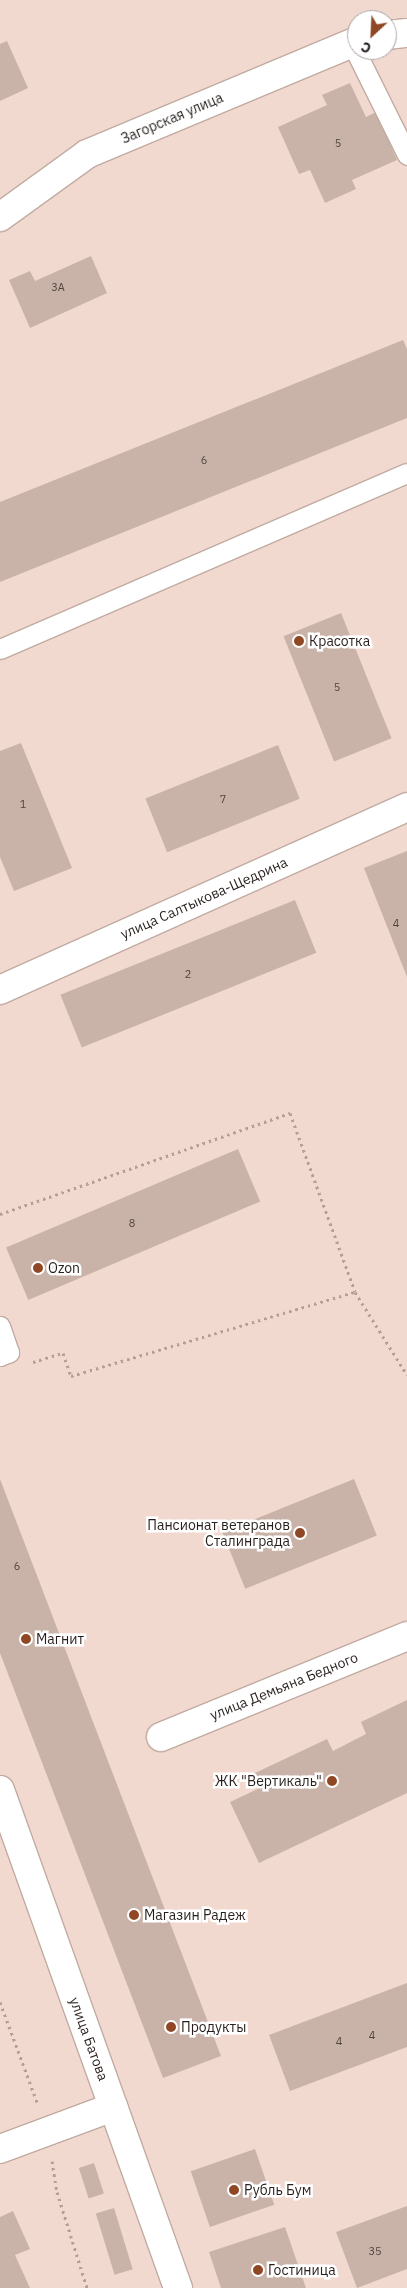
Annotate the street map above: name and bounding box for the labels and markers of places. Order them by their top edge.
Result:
place label: Красотка [309,633,370,649]
marker: Красотка [293,635,305,647]
place label: Ozon [48,1260,80,1276]
marker: Ozon [32,1262,44,1274]
place label: Пансионат ветеранов Сталинграда [147,1517,290,1550]
marker: Пансионат ветеранов Сталинграда [294,1527,306,1539]
place label: Магнит [36,1631,84,1647]
marker: Магнит [20,1633,32,1645]
place label: ЖК "Вертикаль" [215,1773,322,1789]
marker: ЖК "Вертикаль" [326,1775,338,1787]
place label: Магазин Радеж [144,1907,246,1923]
marker: Магазин Радеж [128,1909,140,1921]
place label: Продукты [181,2019,246,2035]
marker: Продукты [165,2021,177,2033]
place label: Рубль Бум [244,2182,312,2198]
marker: Рубль Бум [228,2184,240,2196]
place label: Гостиница [268,2262,336,2278]
marker: Гостиница [252,2264,264,2276]

